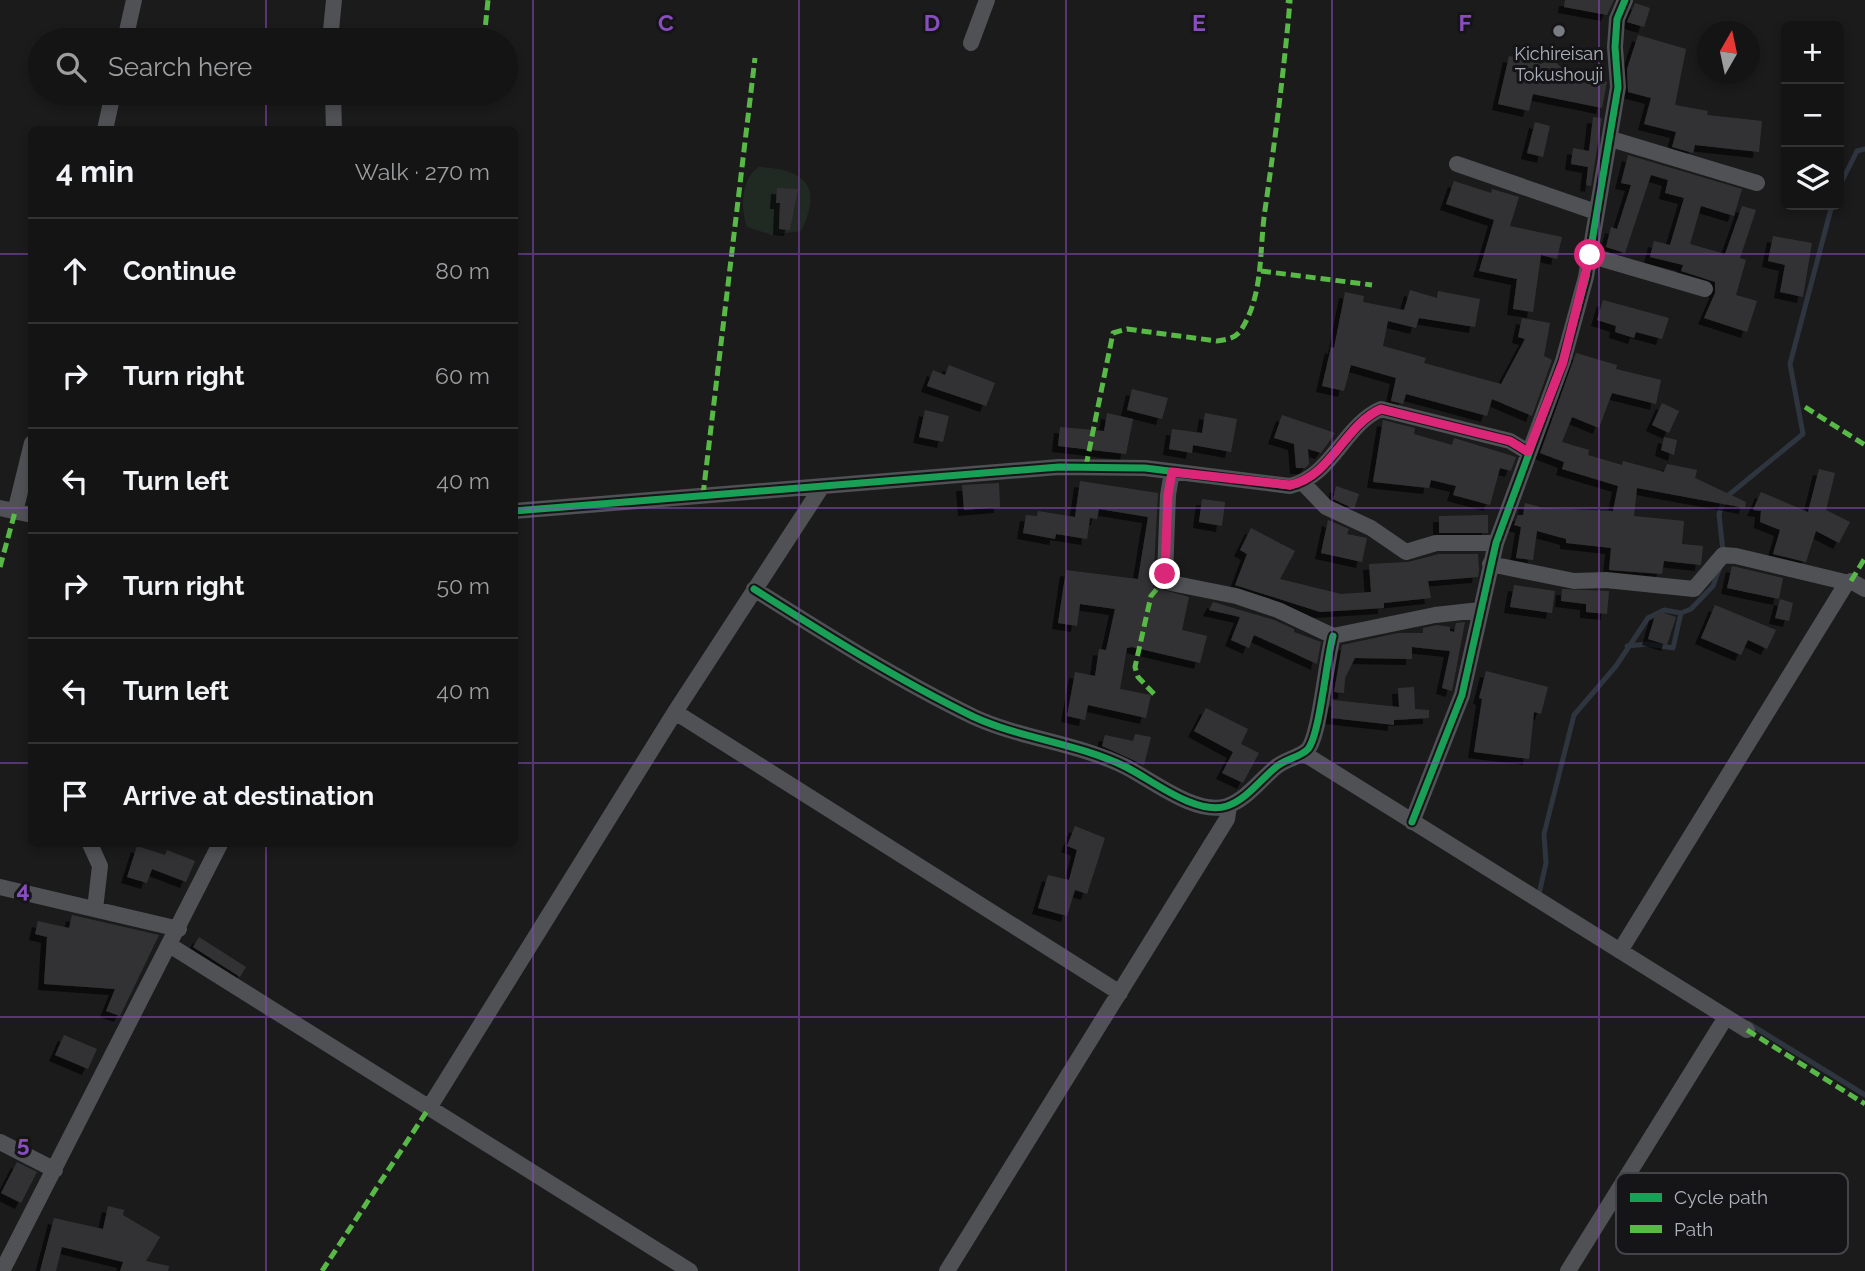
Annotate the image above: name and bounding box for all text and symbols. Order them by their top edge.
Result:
text: C [658,9,674,36]
text: D [924,9,940,36]
text: E [1192,9,1206,36]
text: F [1458,9,1472,36]
north arrow [1697,21,1760,84]
map controls [1781,21,1844,210]
button: + [1781,21,1844,84]
marker: Kichireisan Tokushouji [1551,23,1567,39]
search box [28,28,518,105]
place label: Kichireisan Tokushouji [1514,43,1604,85]
icon: search [52,48,90,86]
text: Search here [108,52,252,82]
button: − [1781,84,1844,147]
button: layers [1781,147,1844,210]
text: 4 min [56,154,134,189]
text: Walk · 270 m [355,158,490,185]
route start [1574,239,1605,270]
icon: ahead [56,252,94,290]
text: Continue [123,256,236,286]
text: 80 m [435,257,490,284]
icon: right [56,357,94,395]
text: Turn right [123,361,244,391]
text: 60 m [435,362,490,389]
icon: left [56,462,94,500]
text: Turn left [123,466,229,496]
text: 40 m [436,467,490,494]
route end [1149,558,1180,589]
icon: right [56,567,94,605]
text: Turn right [123,571,244,601]
text: 50 m [436,572,490,599]
icon: left [56,672,94,710]
text: Turn left [123,676,229,706]
text: 40 m [436,677,490,704]
icon: arrive [56,777,94,815]
text: Arrive at destination [123,781,374,811]
text: 4 [16,876,30,903]
text: 5 [17,1130,30,1157]
legend [1616,1173,1848,1254]
text: Cycle path [1674,1186,1768,1208]
text: Path [1674,1218,1713,1240]

